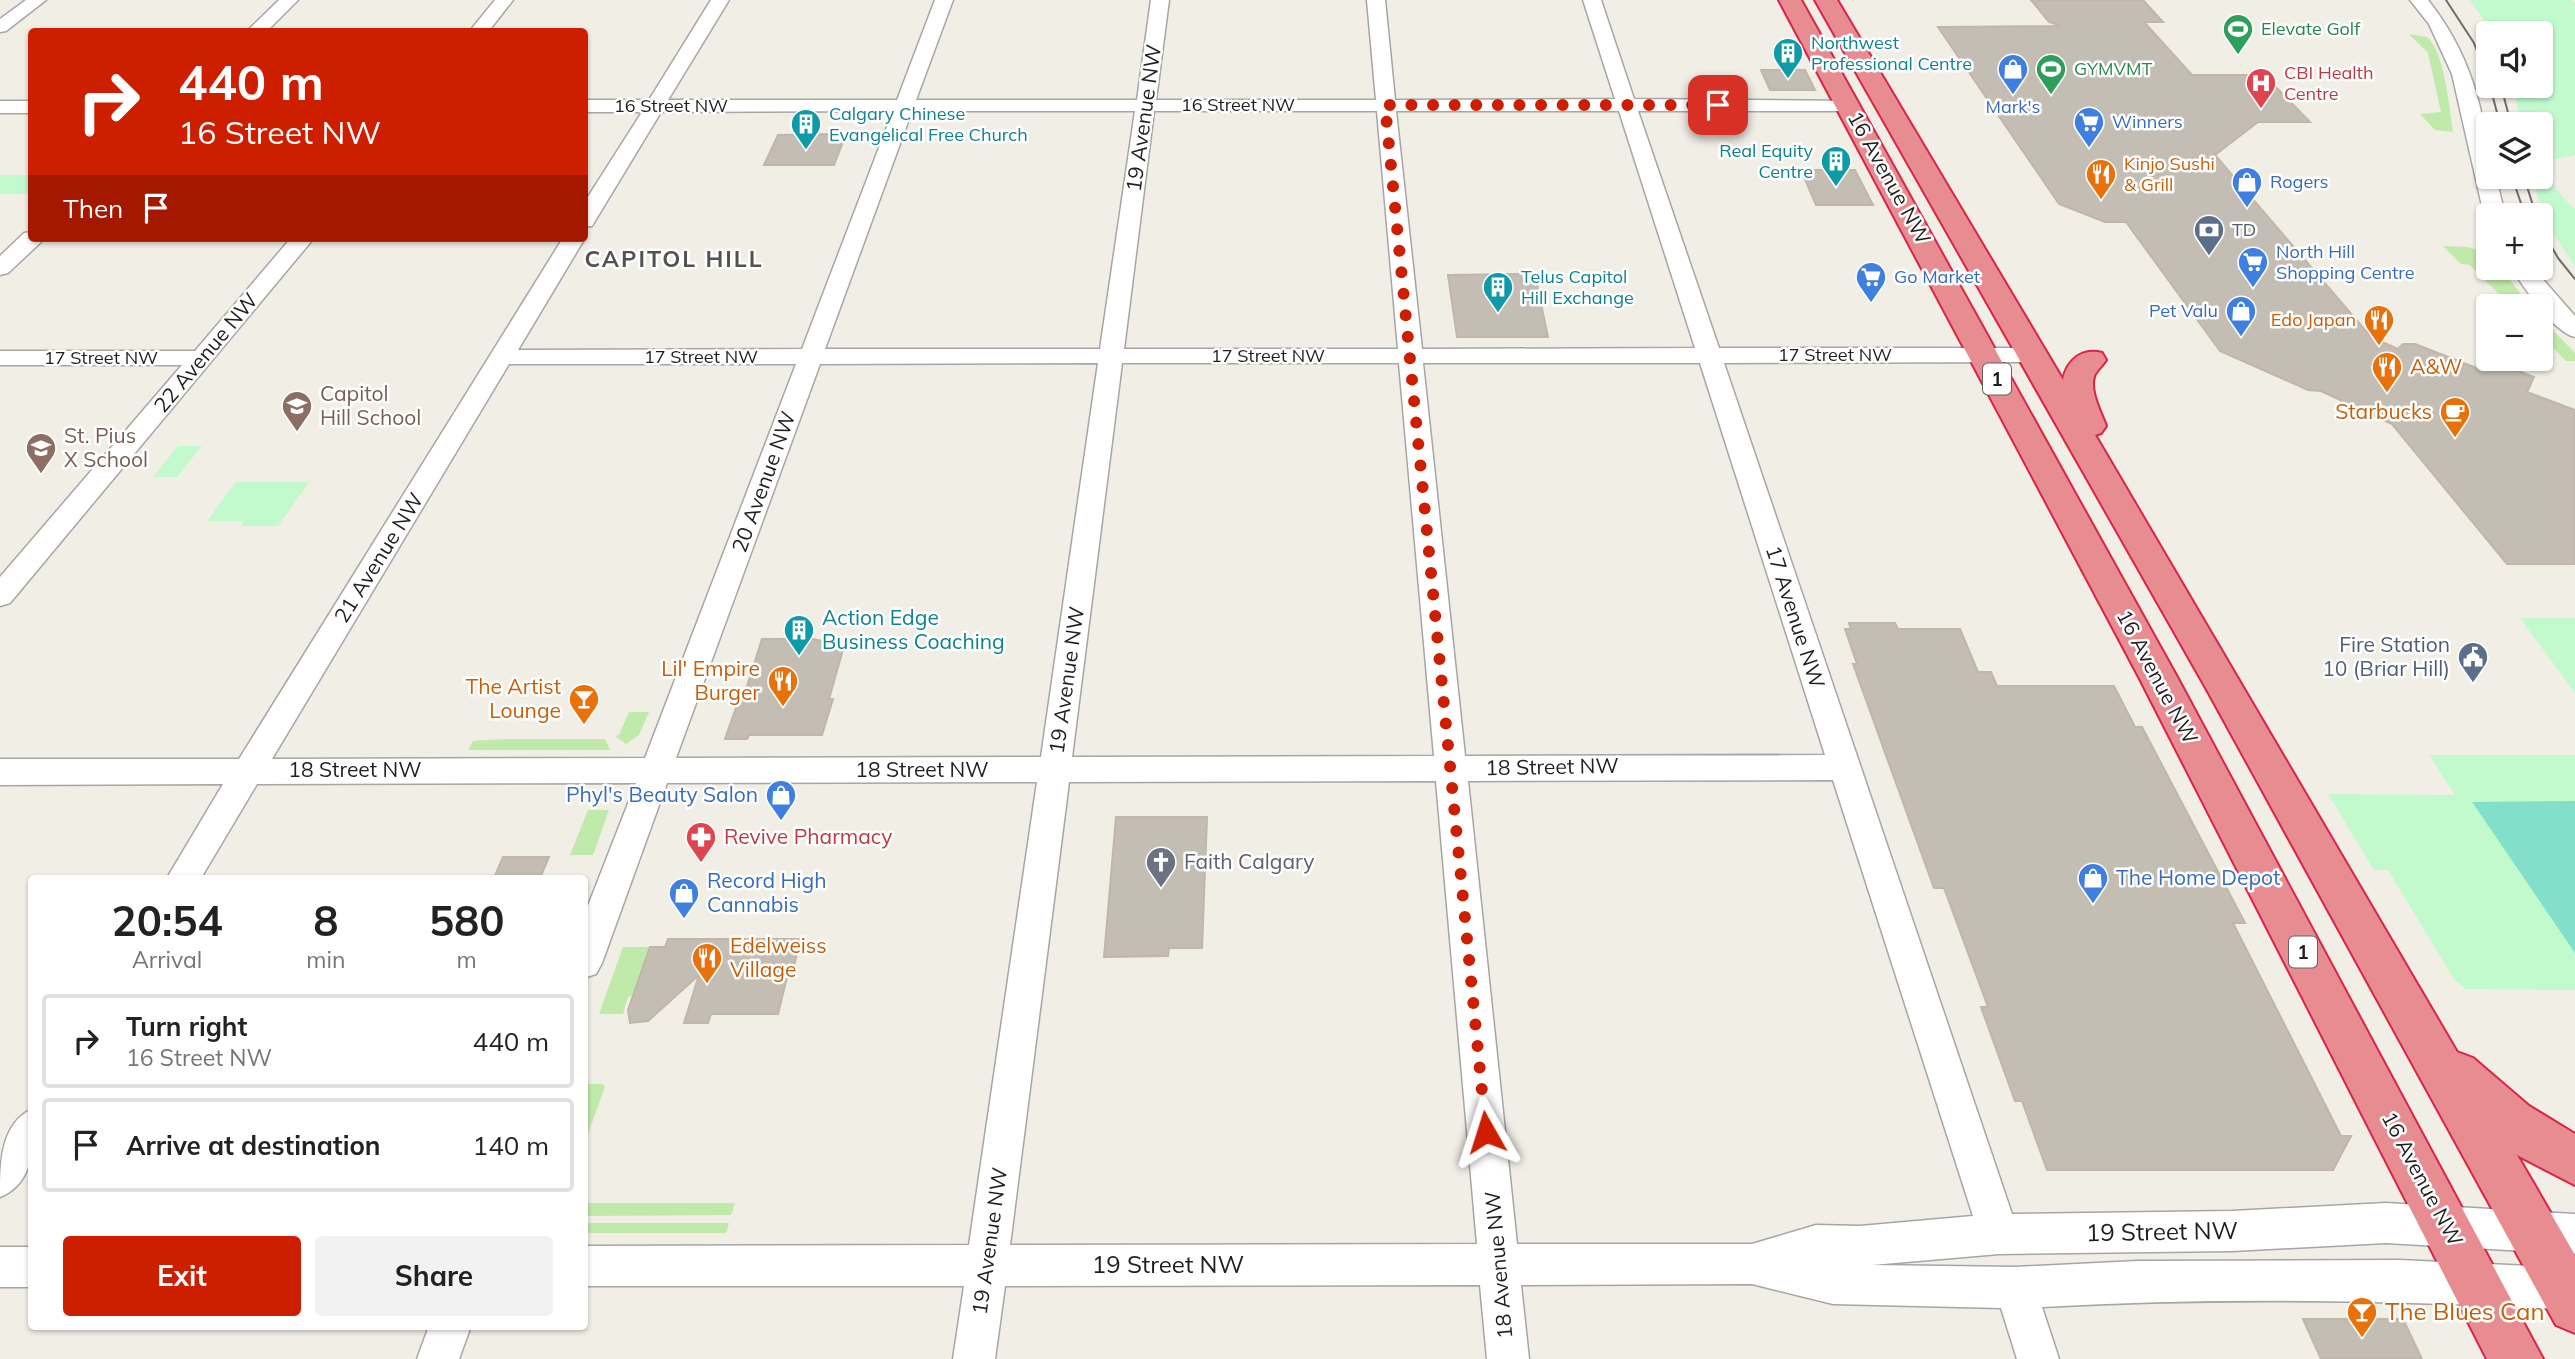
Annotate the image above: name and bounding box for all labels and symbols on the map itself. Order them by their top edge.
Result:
sports icon: Elevate Golf [2221,12,2255,56]
place label: Elevate Golf [2261,17,2361,40]
place label: Northwest Professional Centre [1811,31,1972,75]
building icon: Northwest Professional Centre [1771,36,1805,80]
street label: 19 Avenue NW [1120,43,1166,193]
shop icon: Mark's [1996,52,2030,96]
sports icon: GYMVMT [2034,52,2068,96]
place label: GYMVMT [2074,57,2153,80]
place label: CBI Health Centre [2284,61,2373,105]
hospital icon: CBI Health Centre [2244,66,2278,110]
pin [1688,75,1748,135]
street label: 16 Street NW [1181,93,1295,116]
street label: 16 Street NW [614,94,728,117]
place label: Mark's [1986,95,2041,118]
place label: Calgary Chinese Evangelical Free Church [829,102,1028,146]
supermarket icon: Winners [2072,105,2106,149]
street label: 16 Avenue NW [1843,106,1937,249]
building icon: Calgary Chinese Evangelical Free Church [789,107,823,151]
place label: Winners [2112,110,2183,133]
place label: Real Equity Centre [1719,139,1813,183]
building icon: Real Equity Centre [1819,144,1853,188]
place label: Kinjo Sushi & Grill [2124,152,2215,196]
restaurant icon: Kinjo Sushi & Grill [2084,157,2118,201]
shop icon: Rogers [2230,165,2264,209]
place label: Rogers [2270,170,2329,193]
bank icon: TD [2192,213,2226,257]
place label: TD [2232,218,2256,241]
place label: North Hill Shopping Centre [2276,240,2415,284]
district label: CAPITOL HILL [584,244,764,273]
supermarket icon: North Hill Shopping Centre [2236,245,2270,289]
supermarket icon: Go Market [1854,260,1888,304]
place label: Telus Capitol Hill Exchange [1521,265,1634,309]
place label: Go Market [1894,265,1980,288]
building icon: Telus Capitol Hill Exchange [1481,270,1515,314]
street label: 22 Avenue NW [148,287,263,418]
shop icon: Pet Valu [2224,294,2258,338]
place label: Pet Valu [2149,299,2218,322]
restaurant icon: Edo Japan [2362,303,2396,347]
place label: Edo Japan [2271,308,2356,331]
street label: 17 Street NW [1778,343,1892,366]
street label: 17 Street NW [1211,344,1325,367]
street label: 17 Street NW [644,345,758,368]
street label: 17 Street NW [44,346,158,369]
restaurant icon: A&W [2370,350,2404,394]
place label: A&W [2410,353,2462,379]
road number: 1 [1983,364,2011,394]
place label: Capitol Hill School [320,380,421,430]
school or university icon: Capitol Hill School [280,389,314,433]
cafe icon: Starbucks [2438,395,2472,439]
place label: Starbucks [2335,398,2432,424]
street label: 20 Avenue NW [725,408,801,556]
place label: St. Pius X School [64,422,148,472]
school or university icon: St. Pius X School [24,431,58,475]
street label: 21 Avenue NW [328,488,428,627]
street label: 17 Avenue NW [1761,542,1831,691]
place label: Action Edge Business Coaching [822,604,1005,654]
street label: 19 Avenue NW [1043,605,1089,755]
street label: 16 Avenue NW [2112,605,2204,748]
building icon: Action Edge Business Coaching [782,613,816,657]
place label: Fire Station 10 (Briar Hill) [2322,631,2450,681]
public building icon: Fire Station 10 (Briar Hill) [2456,640,2490,684]
place label: Lil' Empire Burger [661,655,760,705]
restaurant icon: Lil' Empire Burger [766,664,800,708]
place label: The Artist Lounge [465,673,561,723]
bar icon: The Artist Lounge [567,682,601,726]
street label: 18 Street NW [1485,752,1619,780]
street label: 18 Street NW [288,756,422,782]
street label: 18 Street NW [855,756,989,782]
shop icon: Phyl's Beauty Salon [764,778,798,822]
place label: Phyl's Beauty Salon [566,781,758,807]
pharmacy icon: Revive Pharmacy [684,820,718,864]
place label: Revive Pharmacy [724,823,893,849]
church icon: Faith Calgary [1144,845,1178,889]
place label: Faith Calgary [1184,848,1314,874]
shop icon: The Home Depot [2076,861,2110,905]
place label: The Home Depot [2116,864,2280,890]
place label: Record High Cannabis [707,867,827,917]
shop icon: Record High Cannabis [667,876,701,920]
place label: Edelweiss Village [730,932,827,982]
road number: 1 [2289,936,2317,968]
restaurant icon: Edelweiss Village [690,941,724,985]
position arrow [1449,1095,1523,1169]
street label: 16 Avenue NW [2377,1107,2469,1250]
street label: 19 Avenue NW [966,1166,1012,1316]
street label: 18 Avenue NW [1479,1190,1517,1340]
street label: 19 Street NW [2086,1215,2238,1247]
street label: 19 Street NW [1092,1249,1244,1279]
bar icon: The Blues Can [2345,1295,2379,1339]
place label: The Blues Can [2385,1296,2544,1326]

